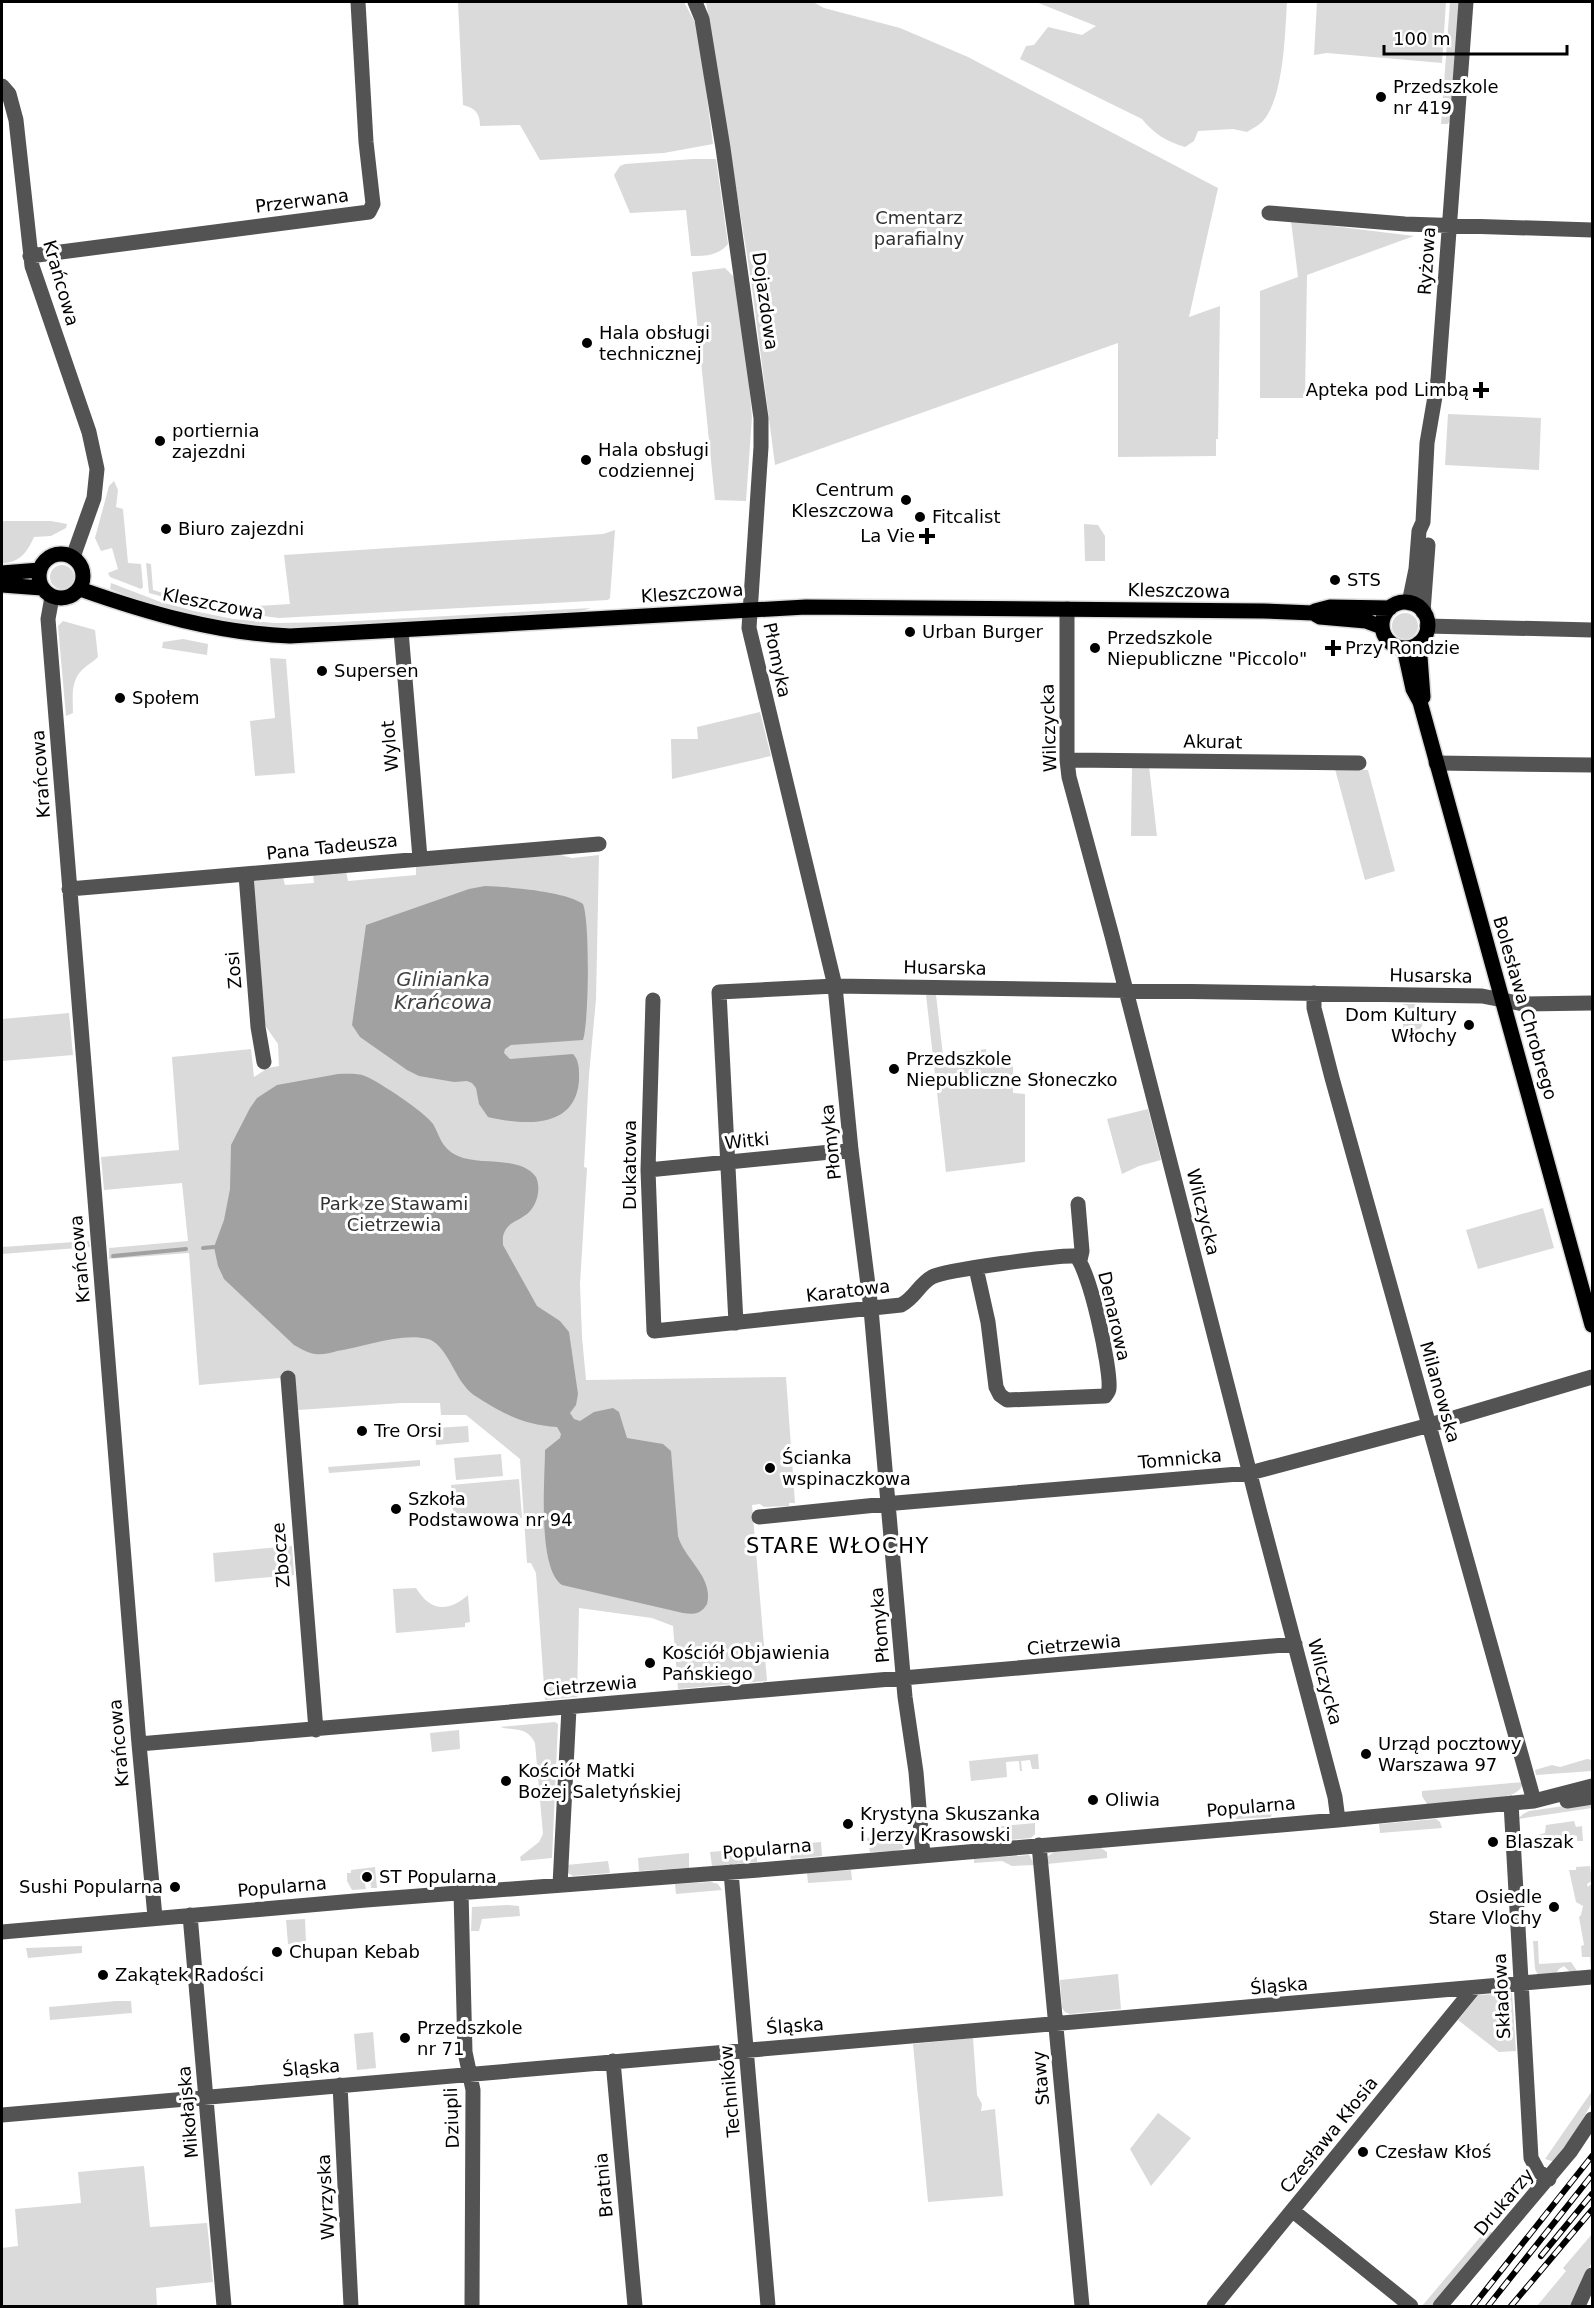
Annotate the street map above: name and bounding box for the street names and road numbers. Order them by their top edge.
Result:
street label: Przerwana [254,184,350,217]
street label: Ryżowa [1414,226,1439,296]
street label: Krańcowa [39,238,84,328]
street label: Dojazdowa [748,251,783,351]
street label: Kleszczowa [640,578,744,607]
street label: Kleszczowa [1127,579,1231,602]
street label: Kleszczowa [161,583,266,624]
street label: Płomyka [759,620,796,699]
street label: Wilczycka [1036,683,1061,773]
street label: Wylot [377,720,402,772]
street label: Krańcowa [27,729,54,819]
street label: Akurat [1183,730,1243,753]
street label: Pana Tadeusza [265,829,399,864]
street label: Bolesława Chrobrego [1489,913,1562,1102]
street label: Zosi [221,950,246,990]
street label: Husarska [903,956,987,979]
street label: Husarska [1389,964,1473,987]
street label: Płomyka [816,1103,845,1181]
street label: Dukatowa [619,1120,640,1210]
street label: Witki [724,1128,770,1153]
street label: Wilczycka [1183,1166,1224,1257]
street label: Krańcowa [65,1214,94,1304]
street label: Denarowa [1094,1269,1135,1363]
street label: Karatowa [805,1275,891,1306]
street label: Milanowska [1416,1339,1465,1445]
street label: Tomnicka [1136,1444,1223,1473]
street label: Zbocze [267,1522,294,1588]
street label: Płomyka [866,1586,893,1664]
street label: Cietrzewia [1026,1630,1122,1659]
street label: Wilczycka [1304,1636,1347,1727]
street label: Cietrzewia [542,1671,638,1700]
street label: Krańcowa [104,1698,133,1788]
street label: Popularna [1205,1792,1297,1821]
street label: Popularna [721,1834,813,1863]
street label: Popularna [236,1872,328,1901]
street label: Składowa [1489,1952,1514,2040]
street label: Śląska [1249,1973,1309,1998]
street label: Śląska [765,2013,825,2038]
street label: Techników [715,2044,744,2139]
street label: Stawy [1028,2049,1053,2106]
street label: Śląska [281,2055,341,2080]
street label: Mikołajska [173,2065,202,2159]
street label: Czesława Kłosia [1275,2072,1382,2197]
street label: Dziupli [440,2087,463,2149]
street label: Bratnia [590,2152,617,2218]
street label: Wyrzyska [313,2153,338,2241]
street label: Drukarzy [1469,2164,1538,2240]

